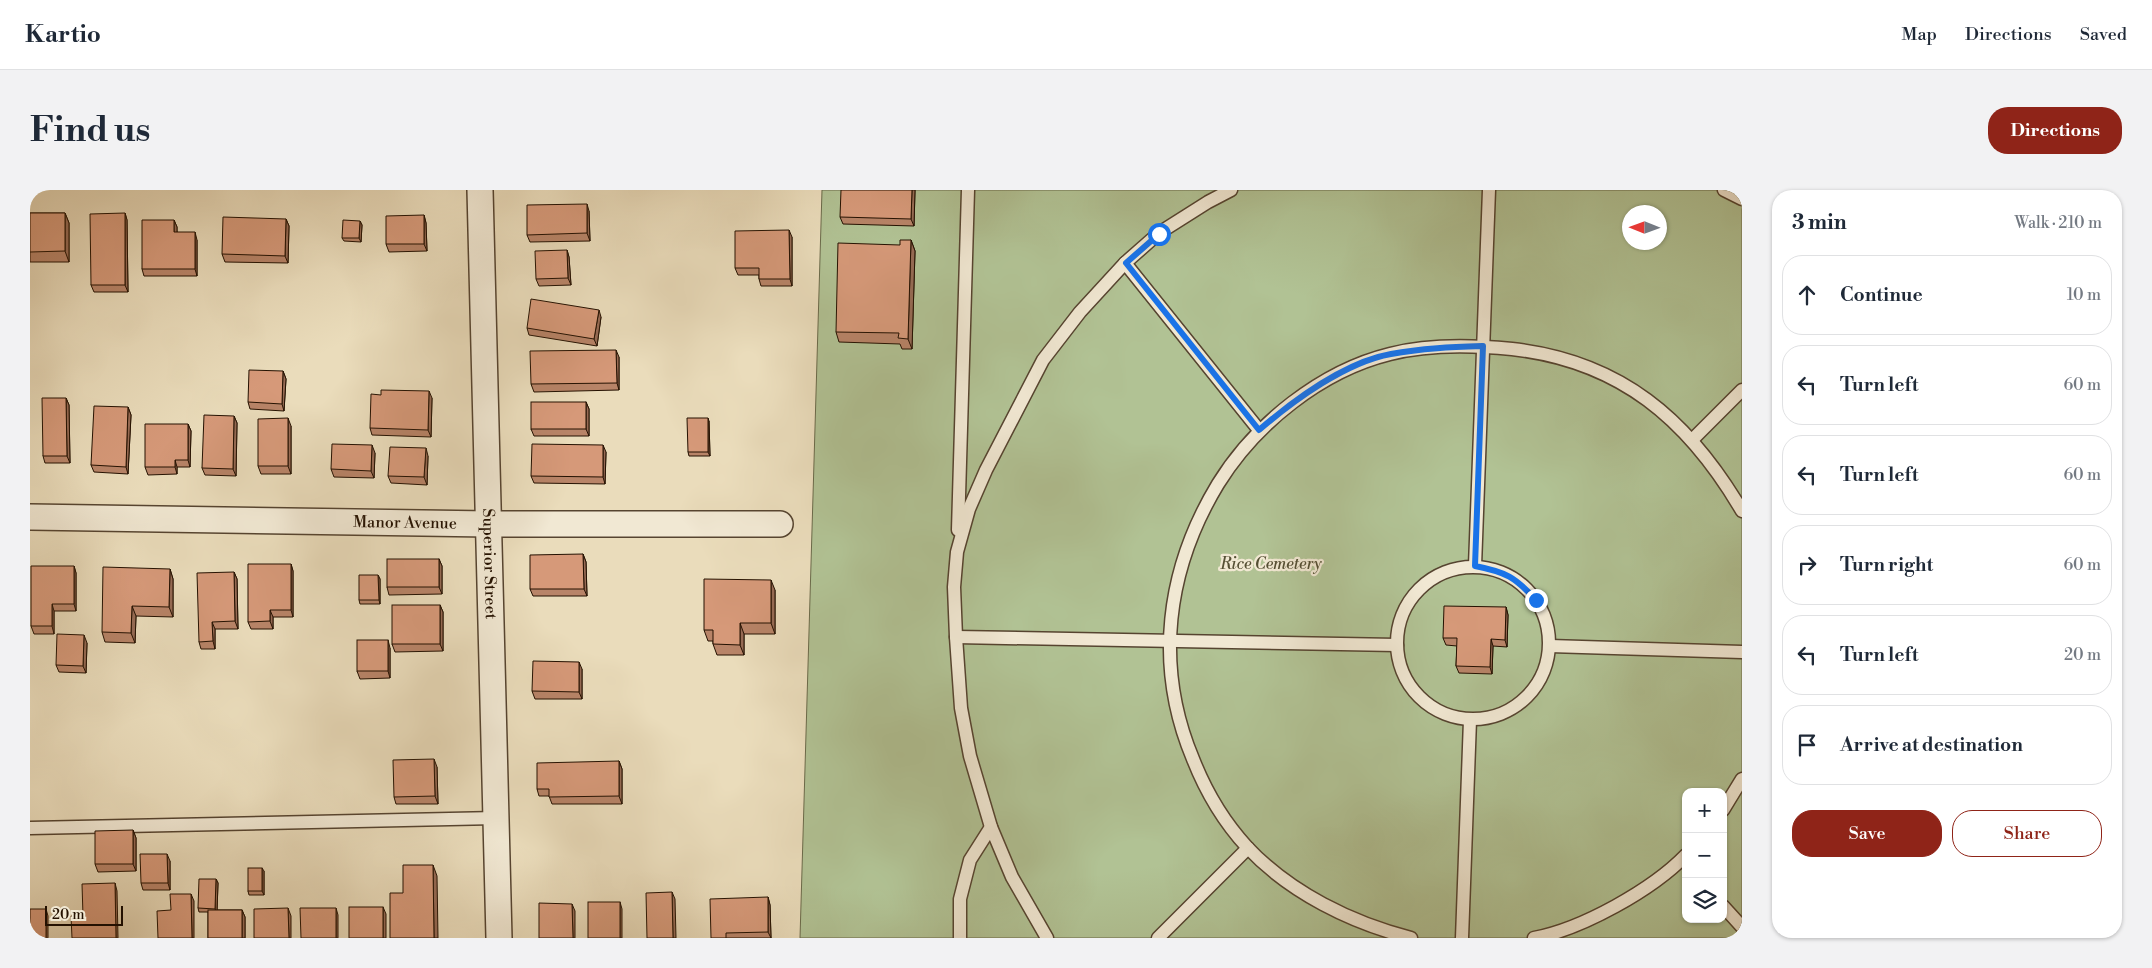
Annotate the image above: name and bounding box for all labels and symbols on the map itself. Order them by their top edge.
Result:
north arrow [1622,205,1667,250]
route start [1148,223,1171,246]
street label: Superior Street [478,508,501,620]
street label: Manor Avenue [353,512,457,534]
park label: Rice Cemetery [1219,554,1322,574]
route end [1525,589,1548,612]
scale bar [45,903,122,926]

